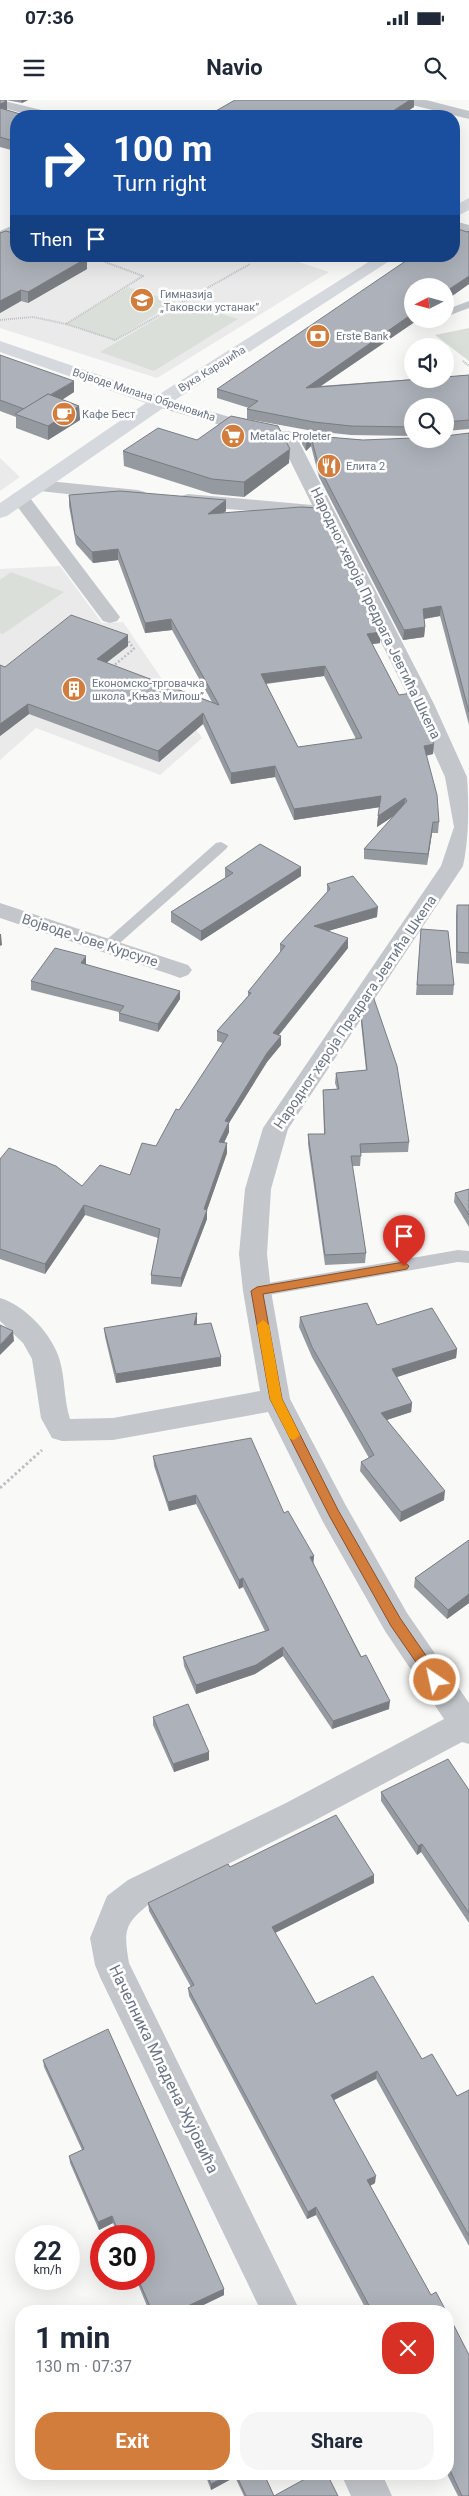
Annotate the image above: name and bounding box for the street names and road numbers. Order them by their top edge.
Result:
street label: Вука Караџића [176,343,248,395]
street label: Војводе Милана Обреновића [71,366,217,424]
street label: Народног хероја Предрага Јевтића Шкепа [308,484,444,742]
street label: Народног хероја Предрага Јевтића Шкепа [271,892,439,1132]
street label: Војводе Јове Курсуле [20,910,160,970]
street label: Начелника Младена Жујовића [105,1962,223,2176]

